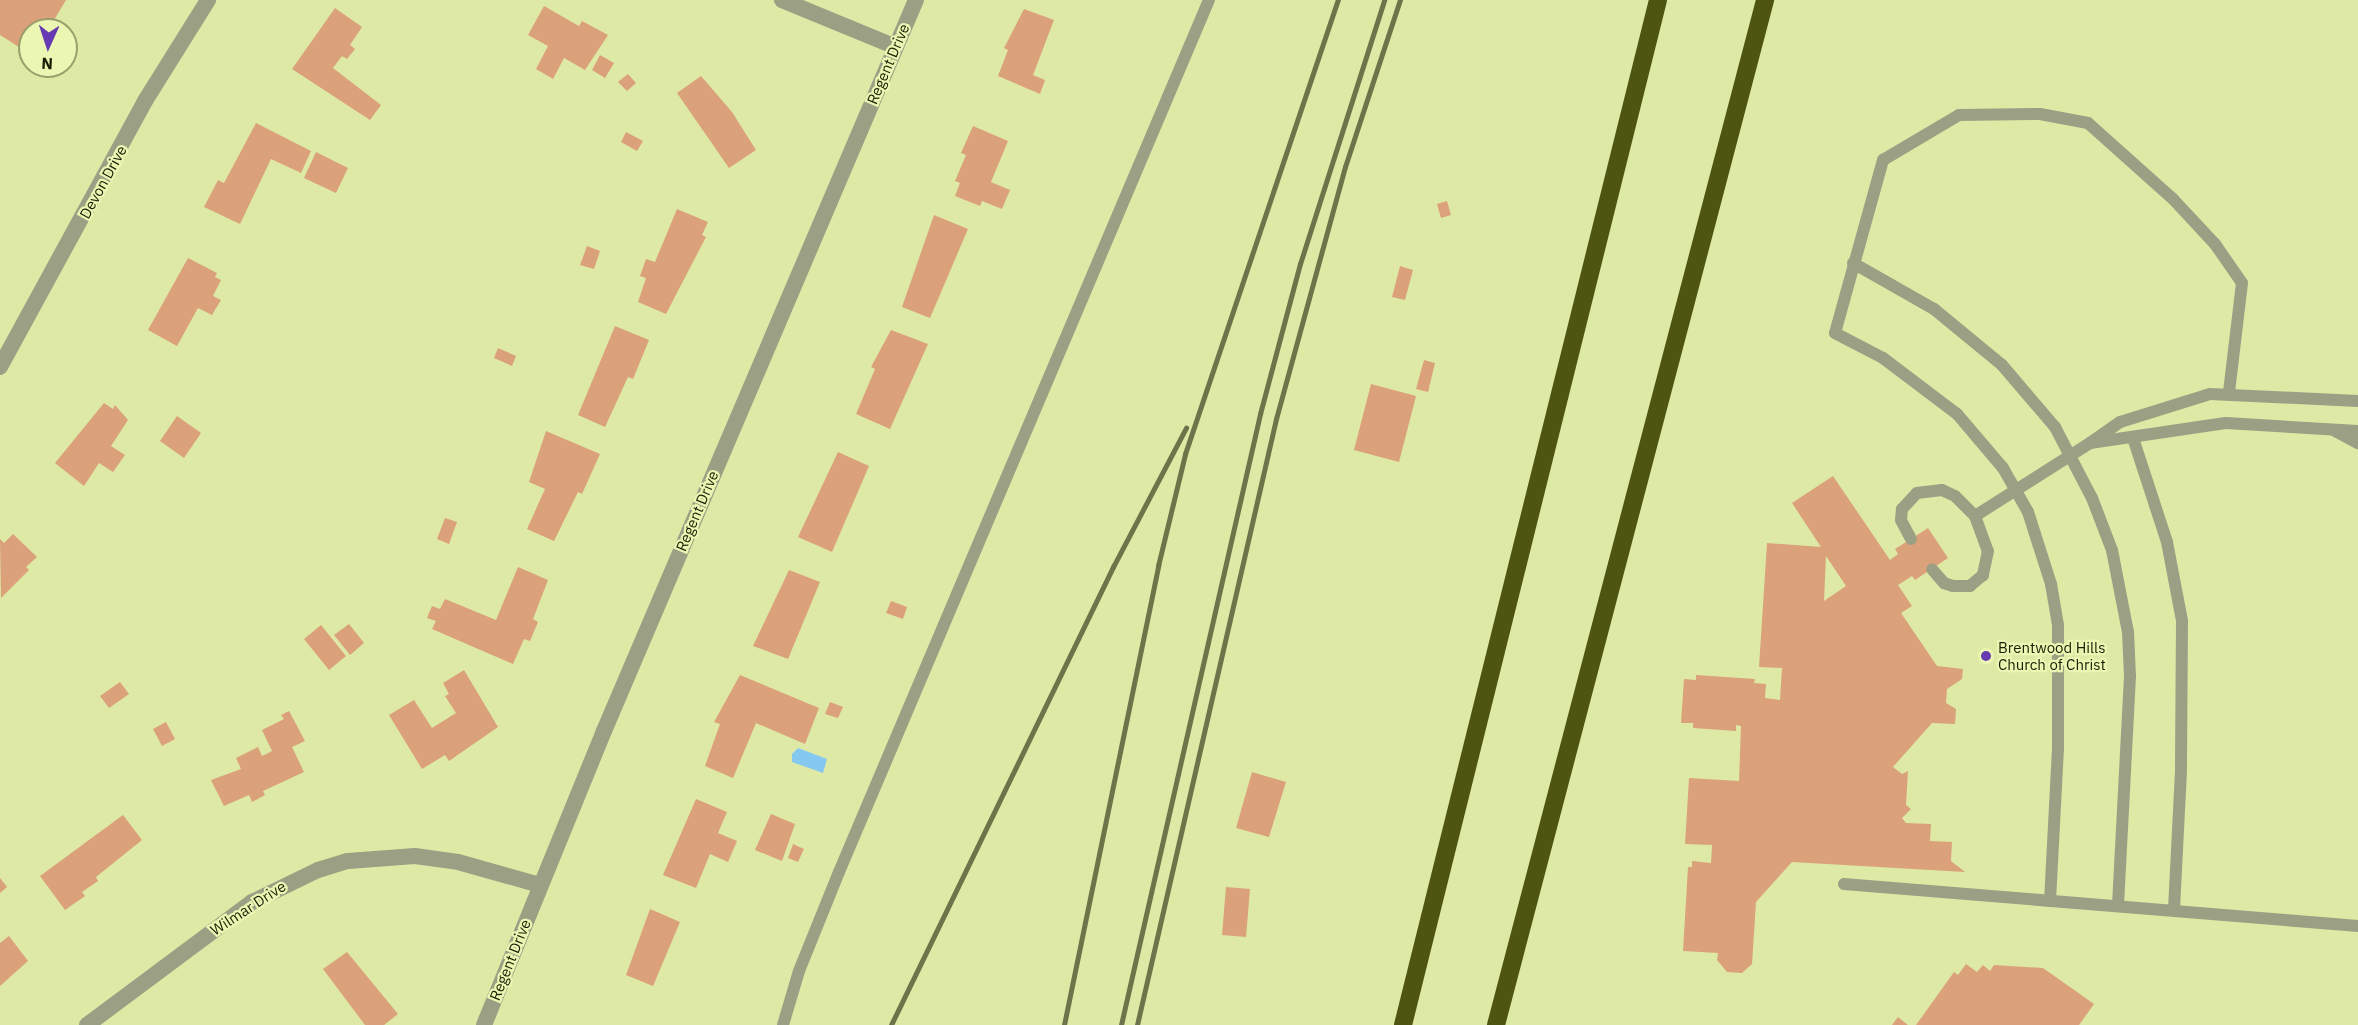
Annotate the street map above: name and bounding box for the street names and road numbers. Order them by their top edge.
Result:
street label: Regent Drive [863,21,913,107]
street label: Devon Drive [76,142,130,222]
street label: Regent Drive [672,468,722,554]
street label: Wilmar Drive [207,877,289,939]
street label: Regent Drive [486,917,534,1003]

